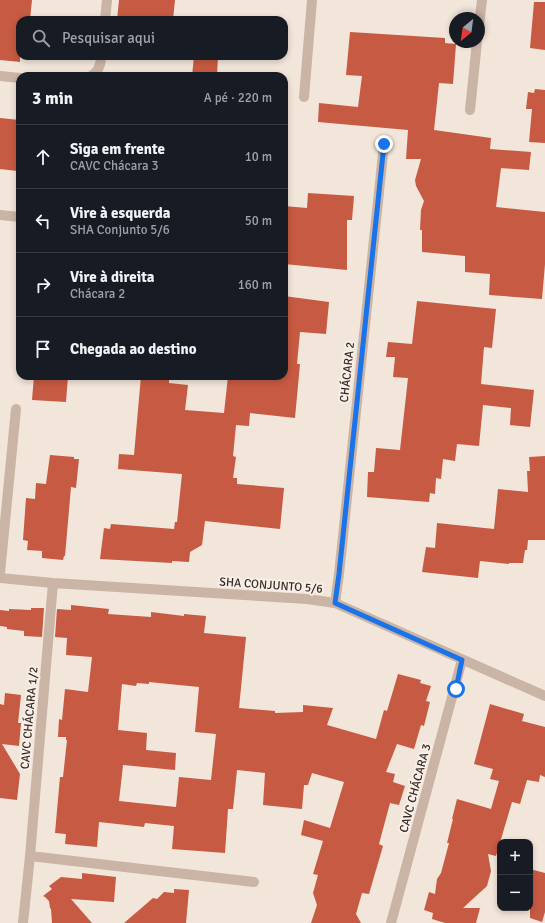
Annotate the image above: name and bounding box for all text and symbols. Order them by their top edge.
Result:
north arrow [449,12,485,48]
search box [16,16,288,60]
icon: search [30,27,52,49]
text: Pesquisar aqui [62,29,155,47]
text: 3 min [32,88,73,109]
text: A pé · 220 m [204,90,272,106]
route end [375,135,393,153]
text: Siga em frente [70,140,165,158]
icon: ahead [32,146,54,168]
text: 10 m [245,149,272,165]
text: CAVC Chácara 3 [70,158,159,174]
text: Vire à esquerda [70,204,170,222]
icon: left [32,210,54,232]
text: 50 m [245,213,272,229]
text: SHA Conjunto 5/6 [70,222,170,238]
text: Vire à direita [70,268,154,286]
icon: right [32,274,54,296]
text: 160 m [238,277,272,293]
text: Chácara 2 [70,286,125,302]
icon: arrive [32,338,54,360]
text: Chegada ao destino [70,340,197,358]
street label: CHÁCARA 2 [337,341,358,403]
street label: SHA CONJUNTO 5/6 [219,574,323,597]
street label: CAVC CHÁCARA 1/2 [18,666,41,770]
route start [447,680,465,698]
street label: CAVC CHÁCARA 3 [396,742,435,834]
map controls [497,839,533,911]
button: + [497,839,533,875]
button: − [497,875,533,911]

